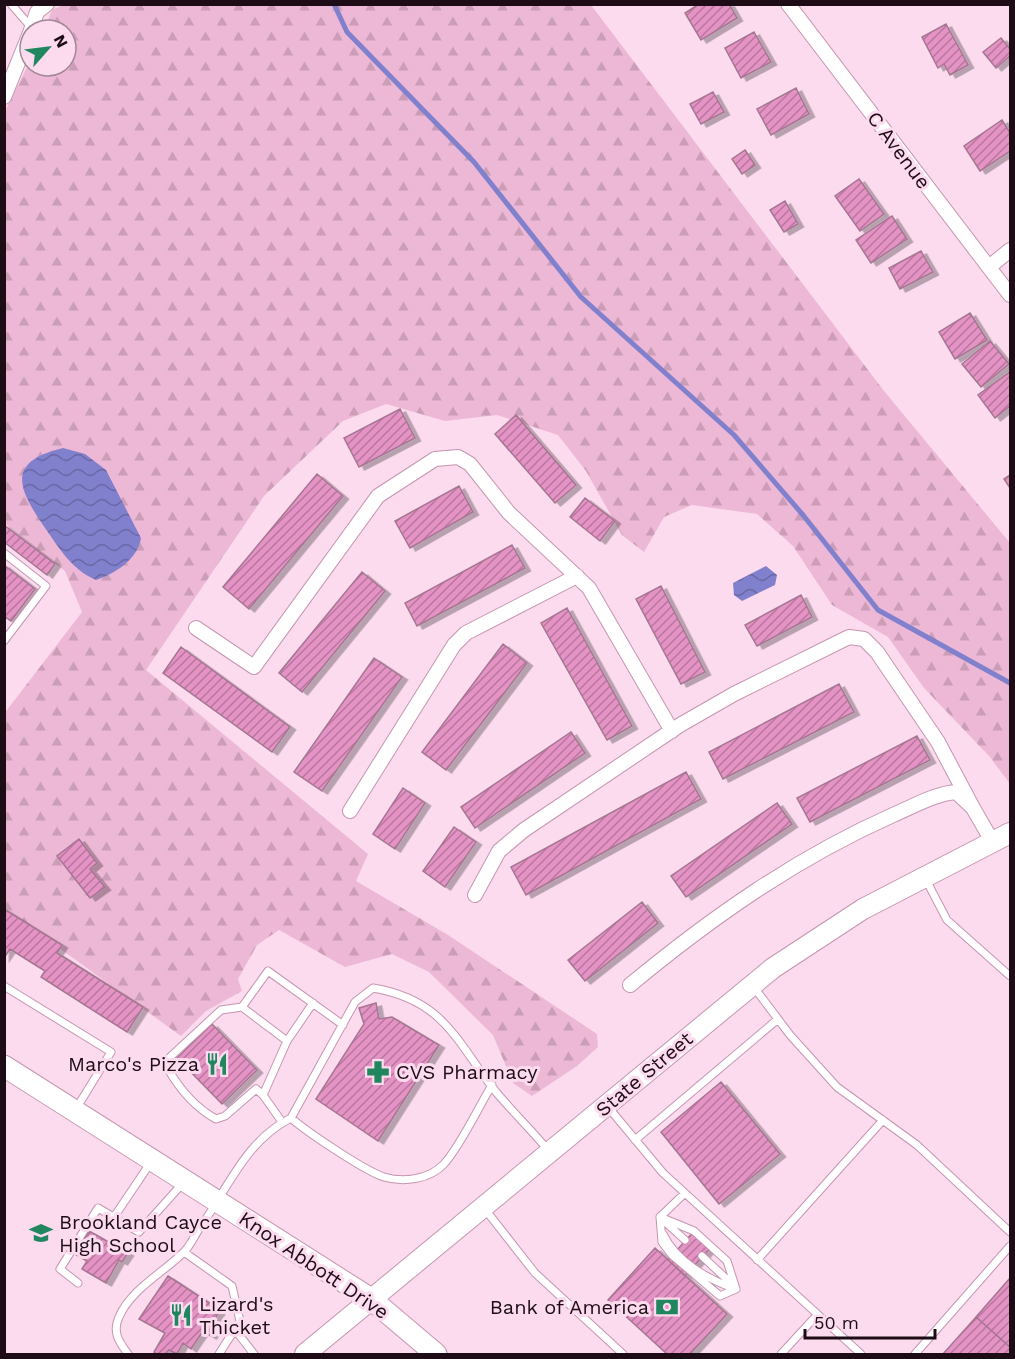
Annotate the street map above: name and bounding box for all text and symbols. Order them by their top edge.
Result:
north arrow [18,18,78,78]
text: N [50,31,72,51]
street label: C Avenue [862,107,936,193]
street label: State Street [591,1026,698,1121]
restaurant icon: Marco's Pizza [204,1051,230,1077]
place label: Marco's Pizza [68,1052,199,1076]
pharmacy icon: CVS Pharmacy [365,1059,391,1085]
place label: CVS Pharmacy [396,1060,538,1084]
street label: Knox Abbott Drive [235,1206,393,1324]
place label: Brookland Cayce High School [59,1210,222,1257]
school or university icon: Brookland Cayce High School [28,1220,54,1246]
place label: Lizard's Thicket [199,1292,274,1339]
bank icon: Bank of America [654,1294,680,1320]
place label: Bank of America [490,1295,649,1319]
restaurant icon: Lizard's Thicket [168,1302,194,1328]
scale bar [805,1302,936,1340]
text: 50 m [814,1312,859,1333]

